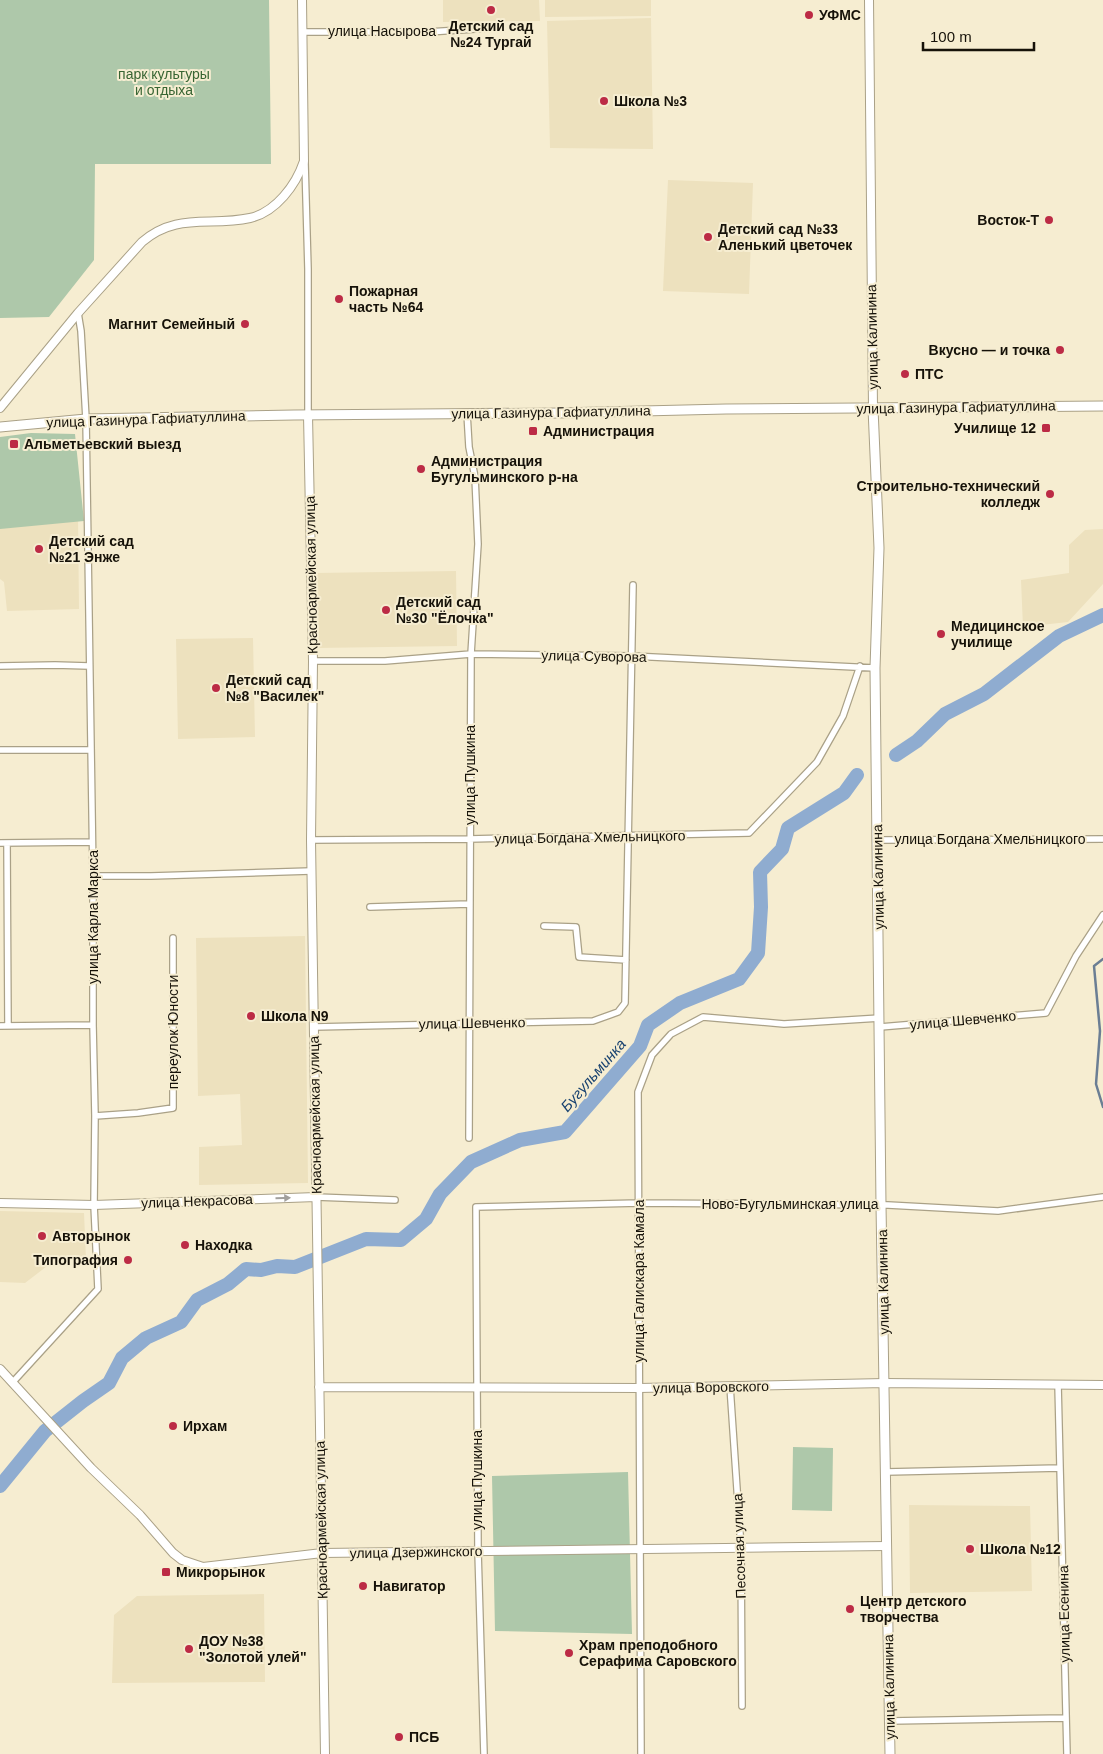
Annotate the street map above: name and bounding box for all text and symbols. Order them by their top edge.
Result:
marker: Детский сад №24 Тургай [485,4,497,16]
place label: УФМС [819,7,861,23]
marker: УФМС [803,9,815,21]
place label: Детский сад №24 Тургай [449,18,534,50]
scale bar [923,20,1034,52]
street label: улица Насырова [328,23,436,39]
text: 100 m [930,28,972,45]
park label: парк культуры и отдыха [118,66,210,98]
place label: Школа №3 [614,93,687,109]
marker: Школа №3 [598,95,610,107]
place label: Восток-Т [977,212,1039,228]
marker: Восток-Т [1043,214,1055,226]
place label: Детский сад №33 Аленький цветочек [718,221,853,253]
marker: Детский сад №33 Аленький цветочек [702,231,714,243]
place label: Пожарная часть №64 [349,283,423,315]
street label: улица Калинина [863,284,881,390]
marker: Пожарная часть №64 [333,293,345,305]
place label: Магнит Семейный [108,316,235,332]
marker: Магнит Семейный [239,318,251,330]
place label: Вкусно — и точка [929,342,1050,358]
marker: Вкусно — и точка [1054,344,1066,356]
place label: ПТС [915,366,944,382]
marker: ПТС [899,368,911,380]
street label: улица Газинура Гафиатуллина [856,397,1056,417]
street label: улица Газинура Гафиатуллина [451,402,651,422]
street label: улица Газинура Гафиатуллина [46,408,246,430]
place label: Училище 12 [954,420,1036,436]
marker: Училище 12 [1040,422,1052,434]
place label: Администрация [543,423,654,439]
marker: Администрация [527,425,539,437]
place label: Альметьевский выезд [24,436,181,452]
marker: Альметьевский выезд [8,438,20,450]
place label: Администрация Бугульминского р-на [431,453,578,485]
marker: Администрация Бугульминского р-на [415,463,427,475]
place label: Строительно-технический колледж [856,478,1041,510]
marker: Строительно-технический колледж [1044,488,1056,500]
street label: Красноармейская улица [302,496,320,654]
place label: Детский сад №21 Энже [49,533,134,565]
marker: Детский сад №21 Энже [33,543,45,555]
place label: Детский сад №30 "Ёлочка" [396,594,494,626]
marker: Детский сад №30 "Ёлочка" [380,604,392,616]
place label: Медицинское училище [951,618,1045,650]
marker: Медицинское училище [935,628,947,640]
street label: улица Суворова [541,647,647,665]
place label: Детский сад №8 "Василек" [226,672,324,704]
marker: Детский сад №8 "Василек" [210,682,222,694]
street label: улица Пушкина [462,725,478,825]
street label: улица Калинина [869,824,887,930]
street label: улица Богдана Хмельницкого [494,827,686,847]
street label: улица Богдана Хмельницкого [894,831,1086,847]
street label: улица Карла Маркса [85,850,101,984]
street label: переулок Юности [165,975,181,1089]
street label: улица Шевченко [909,1007,1017,1033]
place label: Школа N9 [261,1008,329,1024]
marker: Школа N9 [245,1010,257,1022]
street label: улица Шевченко [419,1014,526,1032]
water label: Бугульминка [557,1035,629,1115]
street label: Красноармейская улица [306,1036,324,1194]
street label: улица Некрасова [141,1191,253,1211]
one-way arrow [275,1194,291,1202]
street label: Ново-Бугульминская улица [701,1196,879,1212]
street label: улица Галискара Камала [631,1199,647,1362]
place label: Авторынок [52,1228,131,1244]
street label: улица Калинина [874,1229,892,1335]
marker: Авторынок [36,1230,48,1242]
place label: Находка [195,1237,253,1253]
marker: Находка [179,1239,191,1251]
place label: Типография [33,1252,118,1268]
marker: Типография [122,1254,134,1266]
street label: улица Воровского [653,1378,769,1396]
place label: Ирхам [183,1418,227,1434]
marker: Ирхам [167,1420,179,1432]
street label: улица Пушкина [469,1430,485,1530]
street label: Красноармейская улица [312,1441,330,1599]
street label: Песочная улица [729,1493,749,1599]
place label: Школа №12 [980,1541,1061,1557]
street label: улица Дзержинского [350,1543,483,1561]
marker: Школа №12 [964,1543,976,1555]
place label: Микрорынок [176,1564,266,1580]
street label: улица Есенина [1055,1565,1073,1663]
marker: Микрорынок [160,1566,172,1578]
place label: Навигатор [373,1578,446,1594]
marker: Навигатор [357,1580,369,1592]
place label: Центр детского творчества [860,1593,966,1625]
marker: Центр детского творчества [844,1603,856,1615]
place label: ДОУ №38 "Золотой улей" [199,1633,307,1665]
street label: улица Калинина [880,1634,898,1740]
place label: Храм преподобного Серафима Саровского [579,1637,737,1669]
marker: ДОУ №38 "Золотой улей" [183,1643,195,1655]
marker: Храм преподобного Серафима Саровского [563,1647,575,1659]
place label: ПСБ [409,1729,439,1745]
marker: ПСБ [393,1731,405,1743]

